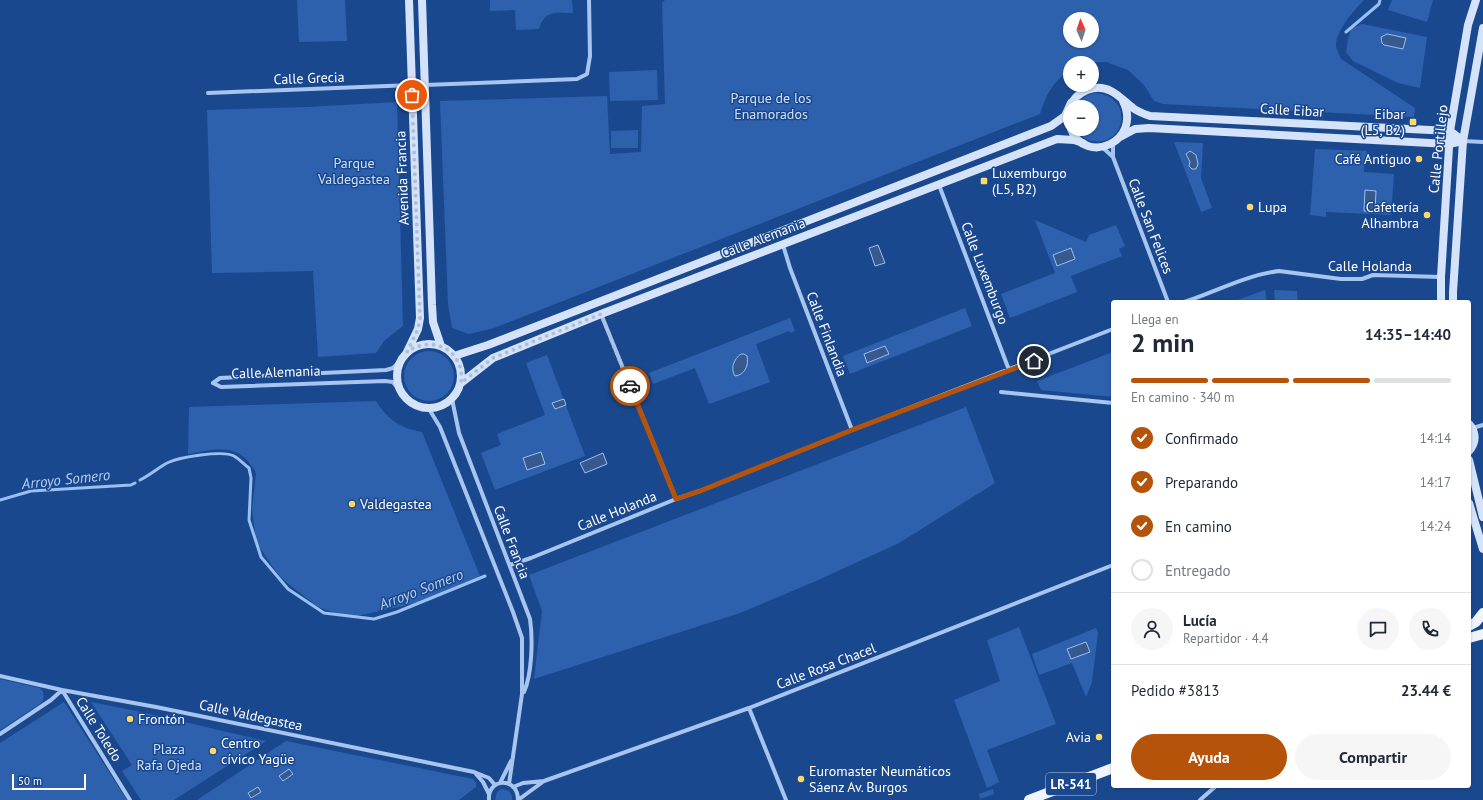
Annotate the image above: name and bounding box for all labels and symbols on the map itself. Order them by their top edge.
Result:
north arrow [1063,12,1099,48]
street label: Calle Grecia [273,68,345,88]
pin [395,78,429,112]
park label: Parque de los Enamorados [731,89,812,123]
street label: Calle Eibar [1259,99,1325,121]
street label: Calle Portillejo [1424,104,1452,194]
place label: Eibar (L5, B2) [1361,105,1405,139]
marker: Eibar (L5, B2) [1408,117,1418,127]
street label: Avenida Francia [391,130,413,226]
place label: Café Antiguo [1335,150,1411,168]
park label: Parque Valdegastea [317,154,390,188]
marker: Café Antiguo [1414,154,1424,164]
place label: Luxemburgo (L5, B2) [992,164,1067,198]
marker: Luxemburgo (L5, B2) [979,176,989,186]
street label: Calle San Felices [1125,176,1177,276]
place label: Lupa [1258,198,1287,216]
place label: Cafetería Alhambra [1361,198,1419,232]
marker: Lupa [1245,202,1255,212]
marker: Cafetería Alhambra [1422,210,1432,220]
street label: Calle Alemania [718,214,808,262]
street label: Calle Luxemburgo [957,219,1013,327]
street label: Calle Holanda [1328,257,1412,275]
street label: Calle Finlandia [803,289,851,379]
pin [1017,344,1051,378]
street label: Calle Alemania [231,361,321,383]
courier [610,366,650,406]
water label: Arroyo Somero [20,465,111,493]
street label: Calle Holanda [575,487,659,535]
place label: Valdegastea [359,495,432,513]
marker: Valdegastea [347,499,357,509]
street label: Calle Francia [490,503,534,581]
water label: Arroyo Somero [375,564,466,614]
street label: Calle Rosa Chacel [774,639,878,693]
street label: Calle Toledo [72,693,126,765]
street label: Calle Valdegastea [198,695,304,735]
place label: Frontón [138,710,185,728]
marker: Frontón [125,714,135,724]
place label: Avia [1066,728,1091,746]
marker: Avia [1094,732,1104,742]
place label: Centro cívico Yagüe [221,734,294,768]
park label: Plaza Rafa Ojeda [136,740,202,774]
marker: Centro cívico Yagüe [208,746,218,756]
place label: Euromaster Neumáticos Sáenz Av. Burgos [809,762,951,796]
scale bar [12,772,86,791]
road number: LR-541 [1046,773,1096,795]
marker: Euromaster Neumáticos Sáenz Av. Burgos [796,774,806,784]

